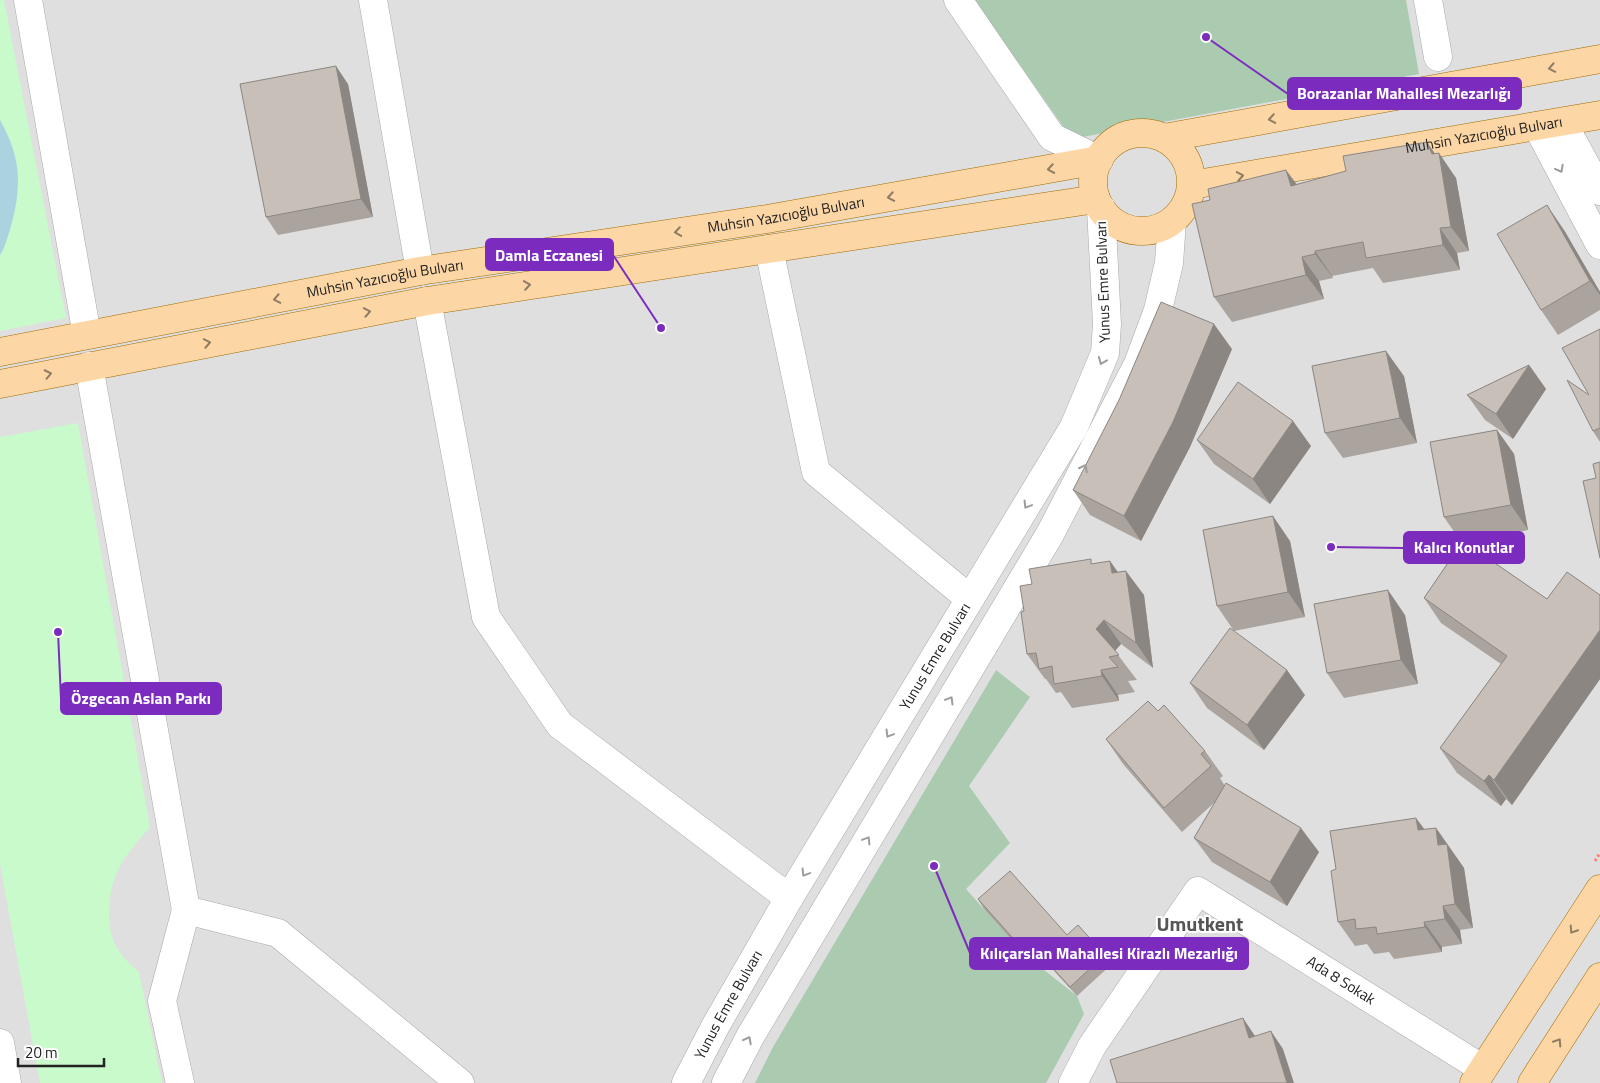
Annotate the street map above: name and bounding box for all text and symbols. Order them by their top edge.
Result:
one-way arrow [1548,62,1557,73]
callout: Borazanlar Mahallesi Mezarlığı [1288,78,1521,109]
text: Borazanlar Mahallesi Mezarlığı [1297,81,1511,105]
street label: Muhsin Yazıcıoğlu Bulvarı [1403,110,1564,159]
one-way arrow [1267,113,1276,123]
one-way arrow [1046,163,1055,173]
one-way arrow [1554,164,1564,173]
one-way arrow [1235,172,1244,182]
street label: Muhsin Yazıcıoğlu Bulvarı [706,190,866,239]
one-way arrow [886,191,895,201]
street label: Yunus Emre Bulvarı [1089,221,1116,343]
one-way arrow [674,226,682,237]
callout: Damla Eczanesi [486,239,613,270]
text: Damla Eczanesi [495,243,603,267]
street label: Muhsin Yazıcıoğlu Bulvarı [305,253,465,304]
one-way arrow [523,281,531,291]
one-way arrow [272,293,281,303]
one-way arrow [362,308,371,318]
one-way arrow [203,338,212,349]
one-way arrow [1097,356,1108,365]
one-way arrow [43,370,52,380]
one-way arrow [1078,465,1088,474]
one-way arrow [1024,499,1034,508]
callout: Kalıcı Konutlar [1404,532,1524,563]
text: Kalıcı Konutlar [1414,535,1514,559]
street label: Yunus Emre Bulvarı [893,598,976,714]
callout: Özgecan Aslan Parkı [61,683,221,714]
text: Özgecan Aslan Parkı [71,686,211,710]
one-way arrow [944,697,954,706]
one-way arrow [885,728,895,737]
one-way arrow [861,836,871,845]
one-way arrow [801,867,811,876]
district label: Umutkent [1157,908,1243,939]
one-way arrow [1570,925,1580,934]
callout: Kılıçarslan Mahallesi Kirazlı Mezarlığı [970,938,1248,969]
text: Kılıçarslan Mahallesi Kirazlı Mezarlığı [980,941,1238,965]
street label: Yunus Emre Bulvarı [688,946,768,1063]
street label: Ada 8 Sokak [1302,950,1380,1010]
scale bar [18,1036,104,1068]
one-way arrow [742,1036,752,1045]
one-way arrow [1552,1038,1562,1047]
text: 20 m [25,1041,58,1064]

